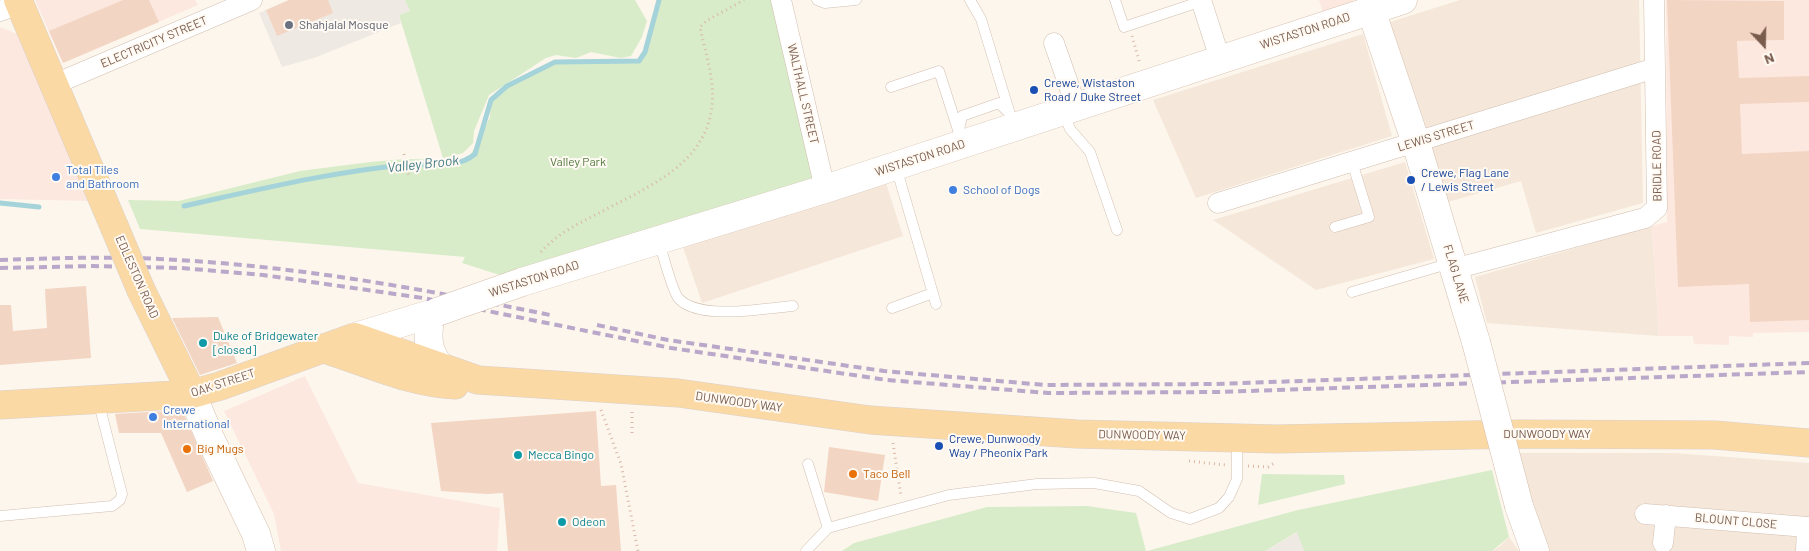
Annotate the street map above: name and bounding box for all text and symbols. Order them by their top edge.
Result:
street label: WISTASTON ROAD [1258,10,1352,52]
street label: ELECTRICITY STREET [98,13,210,71]
place label: Shahjalal Mosque [299,18,389,32]
marker: Shahjalal Mosque [283,19,295,31]
north arrow [1739,20,1789,70]
street label: WALTHALL STREET [784,42,822,146]
text: N [1762,50,1777,69]
place label: Crewe, Wistaston Road / Duke Street [1044,76,1141,104]
marker: Crewe, Wistaston Road / Duke Street [1028,84,1040,96]
street label: LEWIS STREET [1396,117,1476,155]
street label: BRIDLE ROAD [1649,130,1665,202]
street label: WISTASTON ROAD [873,137,967,179]
water label: Valley Brook [386,152,460,176]
park label: Valley Park [550,155,606,169]
place label: Total Tiles and Bathroom [66,163,139,191]
place label: Crewe, Flag Lane / Lewis Street [1421,166,1509,194]
marker: Total Tiles and Bathroom [50,171,62,183]
marker: Crewe, Flag Lane / Lewis Street [1405,174,1417,186]
place label: School of Dogs [963,183,1040,197]
marker: School of Dogs [947,184,959,196]
street label: EDLESTON ROAD [112,233,162,321]
street label: FLAG LANE [1440,243,1472,305]
street label: WISTASTON ROAD [487,258,581,300]
place label: Duke of Bridgewater [closed] [213,329,318,357]
marker: Duke of Bridgewater [closed] [197,337,209,349]
street label: OAK STREET [189,366,257,400]
street label: DUNWOODY WAY [695,389,783,415]
place label: Crewe International [163,403,229,431]
marker: Crewe International [147,411,159,423]
street label: DUNWOODY WAY [1098,427,1186,443]
street label: DUNWOODY WAY [1503,427,1591,441]
place label: Crewe, Dunwoody Way / Pheonix Park [949,432,1048,460]
marker: Crewe, Dunwoody Way / Pheonix Park [933,440,945,452]
place label: Big Mugs [197,442,244,456]
marker: Big Mugs [181,443,193,455]
place label: Mecca Bingo [528,448,594,462]
marker: Mecca Bingo [512,449,524,461]
place label: Taco Bell [863,467,910,481]
marker: Taco Bell [847,468,859,480]
street label: BLOUNT CLOSE [1694,510,1778,532]
place label: Odeon [572,515,605,529]
marker: Odeon [556,516,568,528]

